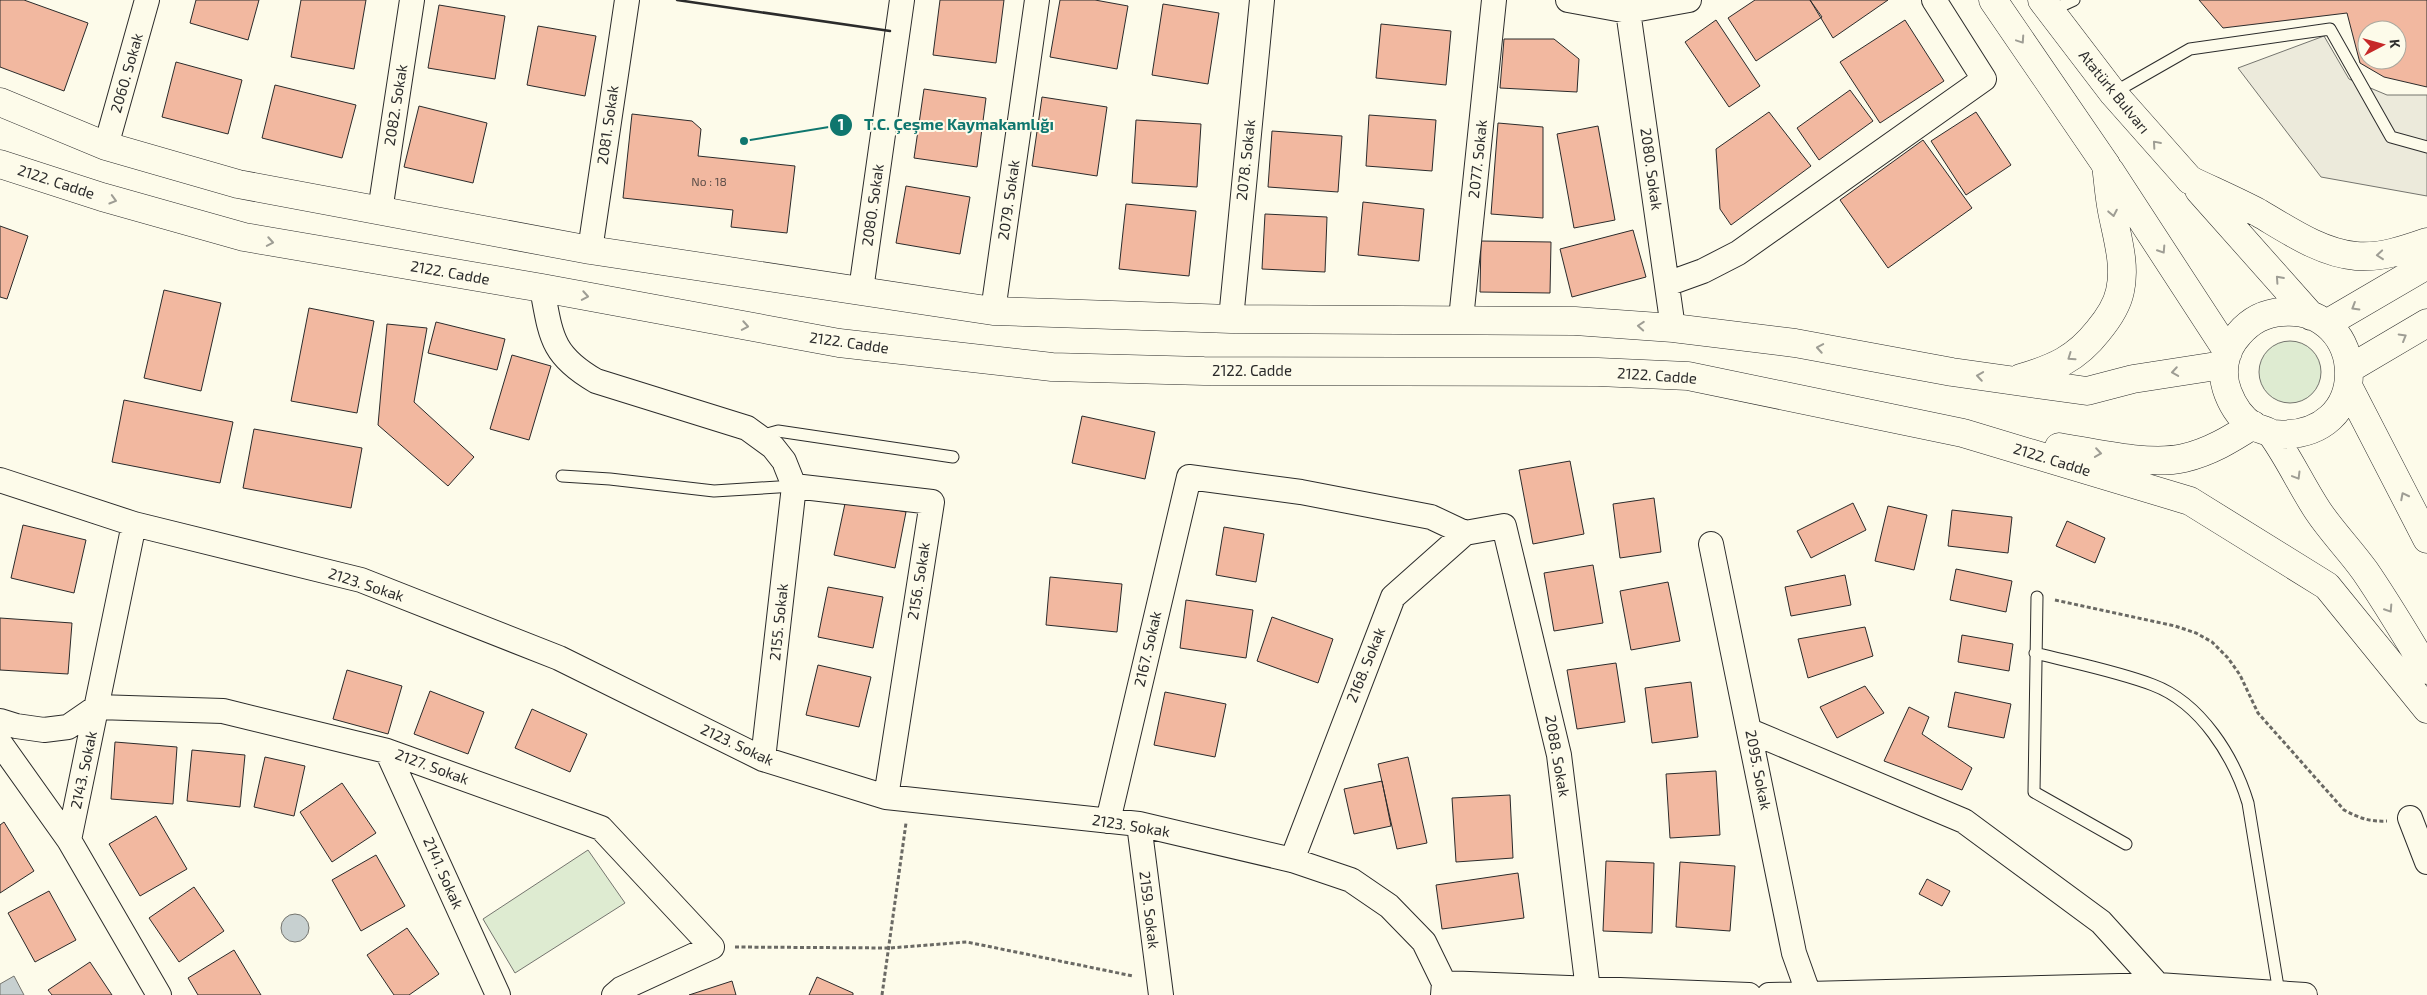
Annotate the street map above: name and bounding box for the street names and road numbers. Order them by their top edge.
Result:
street label: 2060. Sokak [106,30,146,115]
street label: Atatürk Bulvarı [2076,46,2154,137]
street label: 2082. Sokak [380,62,410,147]
street label: 2081. Sokak [593,84,622,166]
street label: 2078. Sokak [1232,118,1258,201]
street label: 2077. Sokak [1464,118,1490,199]
street label: 2080. Sokak [1637,127,1667,211]
street label: 2079. Sokak [993,158,1023,241]
street label: 2122. Cadde [15,160,97,202]
street label: 2080. Sokak [857,162,887,247]
street label: 2122. Cadde [409,256,491,288]
street label: 2122. Cadde [808,328,890,356]
street label: 2122. Cadde [1212,361,1292,379]
street label: 2122. Cadde [1617,363,1698,387]
street label: 2122. Cadde [2011,439,2093,479]
street label: 2156. Sokak [903,540,933,621]
street label: 2123. Sokak [326,563,407,605]
street label: 2155. Sokak [765,582,791,661]
street label: 2167. Sokak [1130,609,1165,688]
street label: 2168. Sokak [1342,624,1388,705]
street label: 2088. Sokak [1542,713,1574,799]
street label: 2123. Sokak [698,719,777,769]
street label: 2095. Sokak [1742,728,1776,812]
street label: 2143. Sokak [66,729,100,810]
street label: 2127. Sokak [393,744,472,788]
street label: 2123. Sokak [1091,810,1172,840]
street label: 2141. Sokak [420,834,468,912]
street label: 2159. Sokak [1136,870,1164,950]

